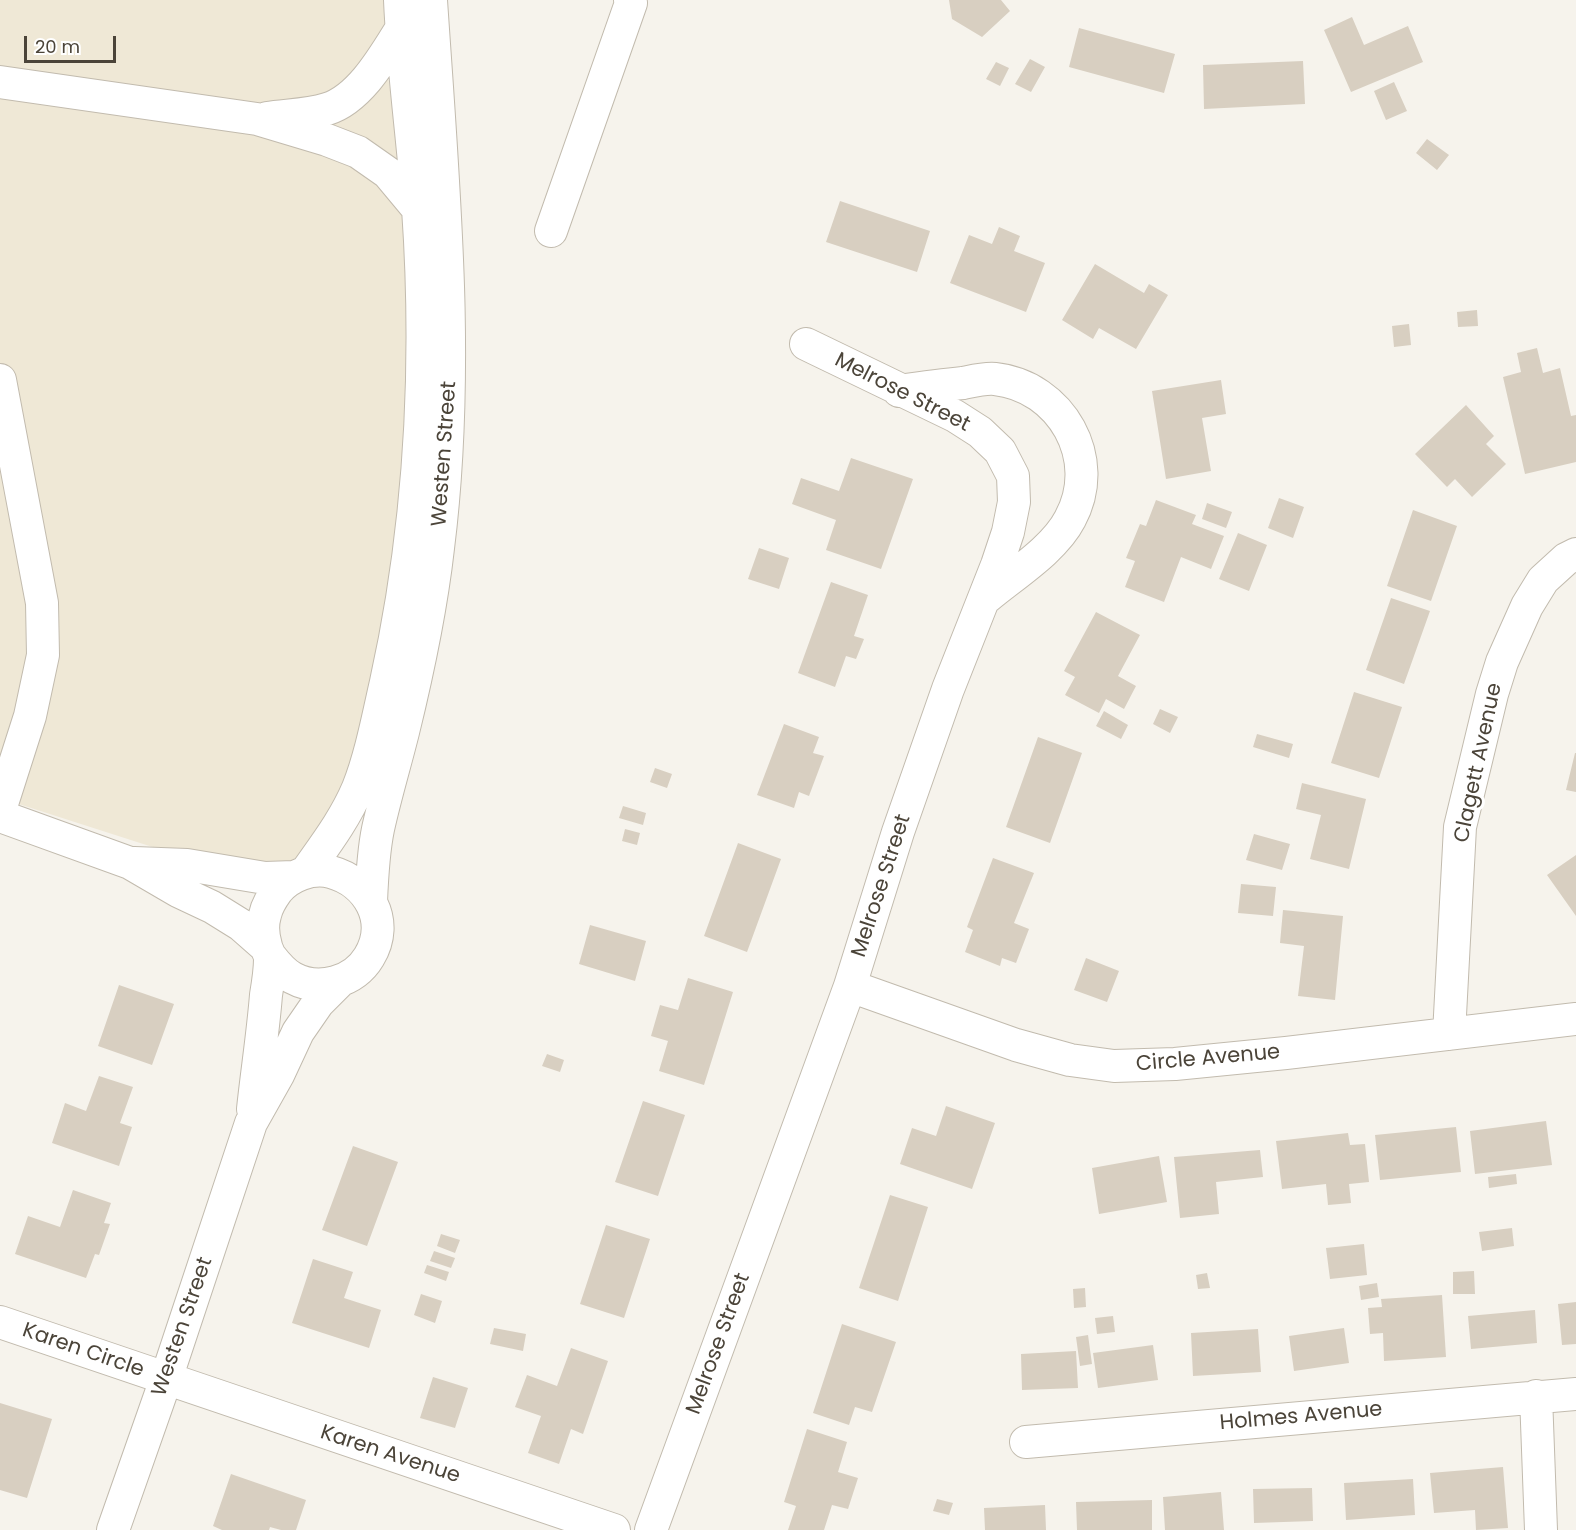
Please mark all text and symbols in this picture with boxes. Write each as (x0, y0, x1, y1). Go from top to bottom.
scale bar (27, 24, 118, 62)
text: 20 m (35, 34, 80, 59)
street label: Melrose Street (830, 348, 974, 438)
street label: Westen Street (427, 380, 463, 528)
street label: Clagett Avenue (1450, 681, 1508, 845)
street label: Melrose Street (847, 811, 917, 961)
street label: Circle Avenue (1135, 1040, 1281, 1078)
street label: Westen Street (147, 1254, 219, 1400)
street label: Melrose Street (682, 1270, 756, 1418)
street label: Karen Circle (19, 1318, 147, 1384)
street label: Holmes Avenue (1219, 1397, 1383, 1437)
street label: Karen Avenue (317, 1421, 463, 1489)

